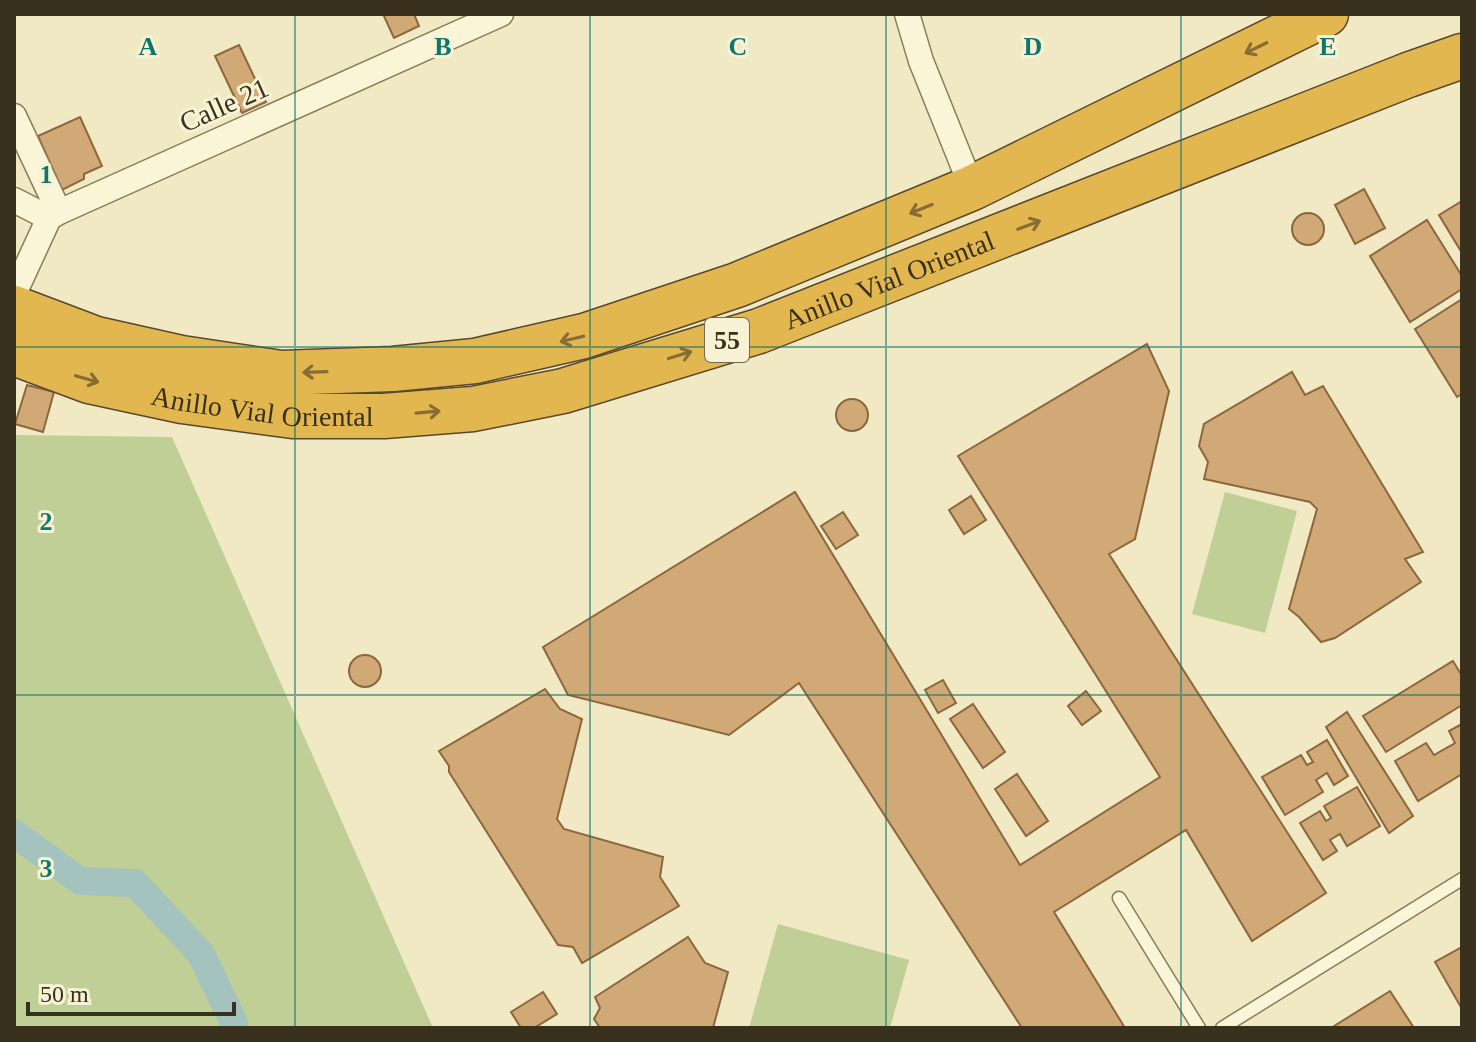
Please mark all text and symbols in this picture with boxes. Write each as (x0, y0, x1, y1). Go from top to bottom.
text: A (139, 32, 158, 61)
text: B (434, 32, 452, 61)
text: C (729, 32, 747, 61)
text: D (1024, 32, 1042, 61)
text: E (1319, 32, 1337, 61)
one-way arrow (1245, 42, 1268, 57)
street label: Calle 21 (175, 72, 273, 138)
text: 1 (40, 160, 53, 189)
one-way arrow (909, 203, 934, 218)
one-way arrow (1016, 216, 1041, 231)
street label: Anillo Vial Oriental (779, 224, 999, 335)
road number: 55 (705, 318, 749, 362)
one-way arrow (560, 332, 586, 347)
one-way arrow (667, 347, 693, 362)
one-way arrow (302, 364, 329, 379)
one-way arrow (74, 372, 100, 387)
street label: Anillo Vial Oriental (149, 379, 374, 433)
one-way arrow (414, 404, 441, 419)
text: 2 (40, 507, 53, 536)
text: 3 (40, 854, 53, 883)
scale bar (28, 966, 234, 1016)
text: 50 m (40, 981, 89, 1007)

